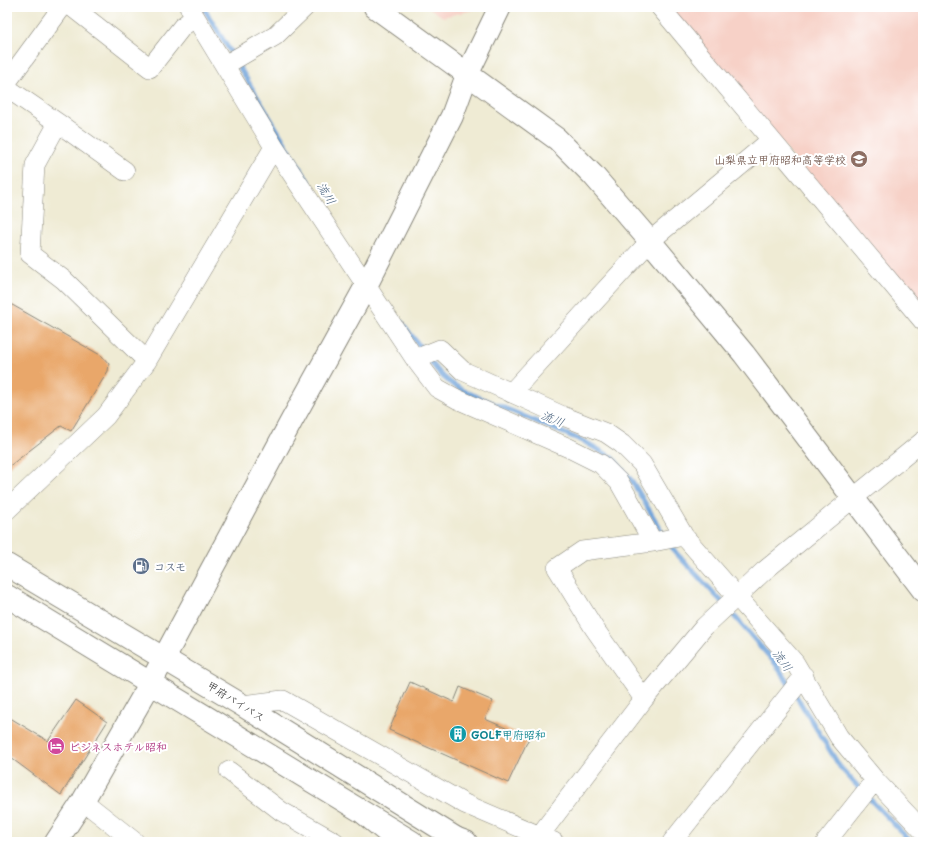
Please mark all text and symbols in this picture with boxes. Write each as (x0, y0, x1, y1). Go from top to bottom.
school or university icon: 山梨県立甲府昭和高等学校 (849, 149, 869, 169)
place label: 山梨県立甲府昭和高等学校 (714, 152, 846, 167)
water label: 流川 (314, 179, 340, 207)
water label: 流川 (539, 406, 567, 430)
fuel station icon: コスモ (131, 556, 151, 576)
place label: コスモ (154, 559, 187, 574)
water label: 流川 (769, 646, 797, 674)
street label: 甲府バイパス (204, 677, 268, 725)
building icon: GOLF甲府昭和 (448, 724, 468, 744)
place label: GOLF甲府昭和 (471, 727, 546, 742)
hotel icon: ビジネスホテル昭和 (46, 736, 66, 756)
place label: ビジネスホテル昭和 (69, 739, 167, 754)

